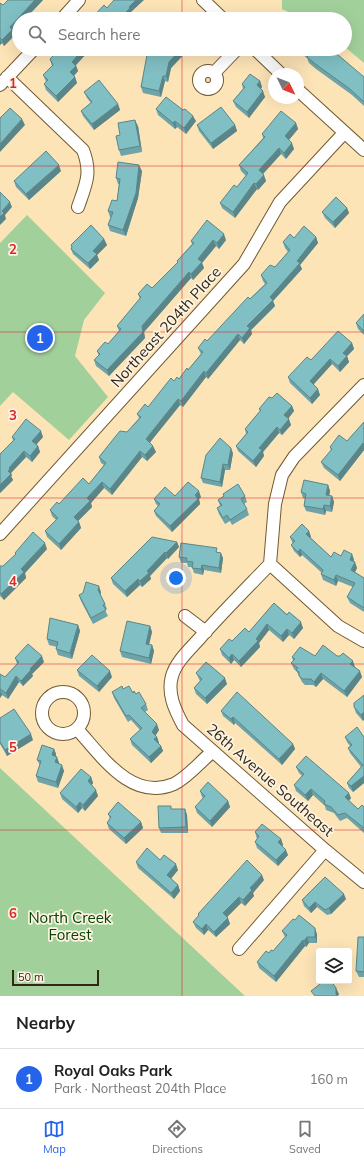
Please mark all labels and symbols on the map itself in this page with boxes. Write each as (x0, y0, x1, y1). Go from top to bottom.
north arrow (268, 68, 304, 104)
text: 1 (9, 75, 17, 91)
text: 2 (9, 241, 17, 257)
street label: Northeast 204th Place (106, 262, 225, 391)
pin: 1 (27, 323, 53, 353)
text: 3 (9, 407, 17, 423)
your location (166, 568, 186, 588)
text: 4 (9, 573, 17, 589)
street label: 26th Avenue Southeast (203, 719, 338, 840)
text: 5 (9, 739, 17, 755)
text: 6 (9, 905, 17, 921)
park label: North Creek Forest (28, 908, 112, 944)
scale bar (12, 968, 99, 987)

